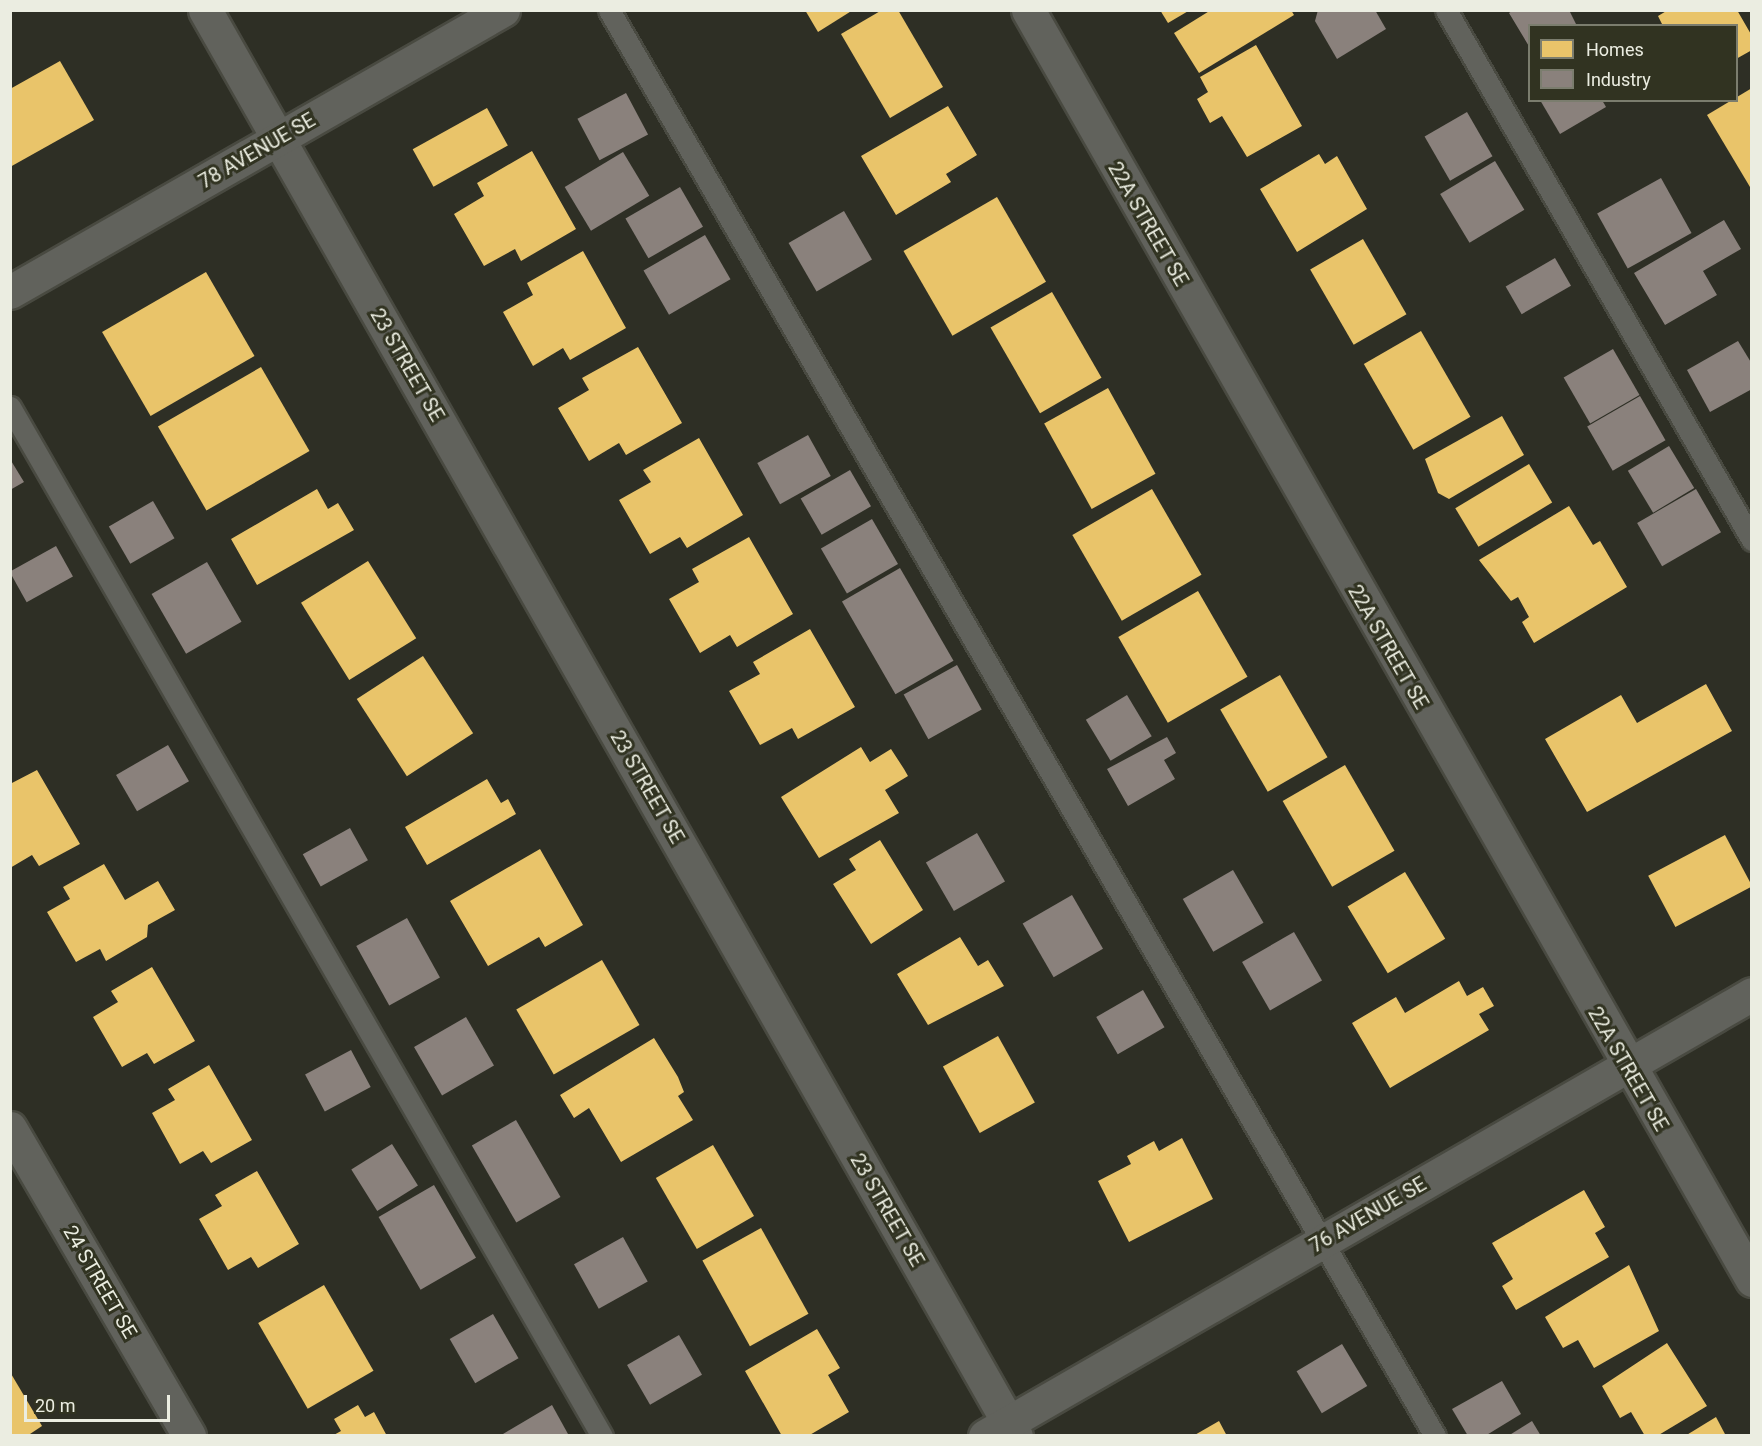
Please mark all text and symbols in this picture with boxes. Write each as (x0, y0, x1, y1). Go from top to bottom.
legend (1528, 24, 1738, 102)
text: Homes (1586, 39, 1644, 60)
text: Industry (1586, 69, 1651, 90)
street label: 78 AVENUE SE (194, 108, 320, 194)
street label: 22A STREET SE (1103, 158, 1193, 290)
street label: 23 STREET SE (365, 304, 449, 426)
street label: 22A STREET SE (1343, 581, 1433, 713)
street label: 23 STREET SE (605, 726, 689, 848)
street label: 22A STREET SE (1583, 1003, 1673, 1135)
street label: 23 STREET SE (845, 1149, 929, 1271)
street label: 76 AVENUE SE (1305, 1172, 1431, 1258)
street label: 24 STREET SE (58, 1221, 142, 1343)
scale bar (27, 1383, 172, 1421)
text: 20 m (35, 1395, 75, 1416)

